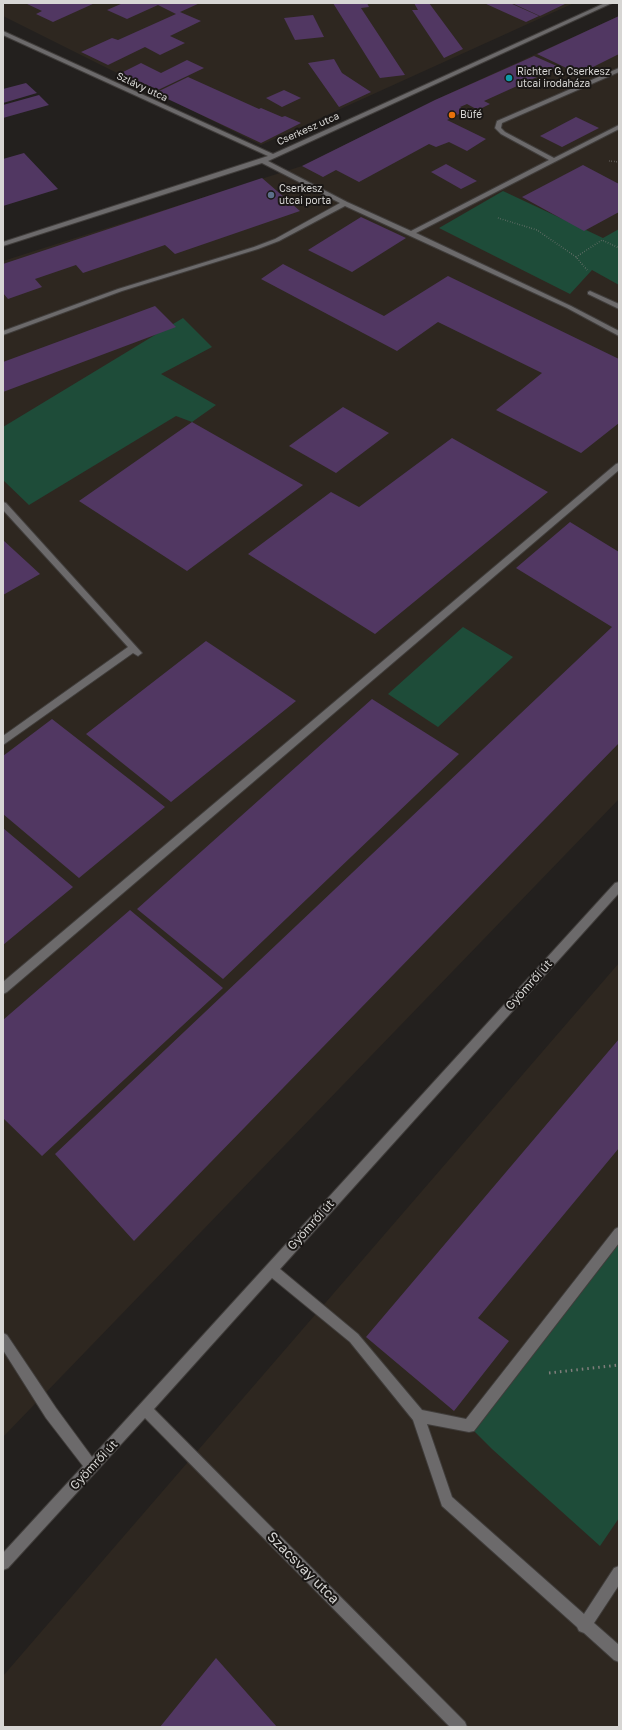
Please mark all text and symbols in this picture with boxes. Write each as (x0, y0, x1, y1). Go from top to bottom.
place label: Richter G. Cserkesz utcai irodaháza (517, 66, 610, 90)
street label: Szlávy utca (114, 70, 170, 104)
marker: Richter G. Cserkesz utcai irodaháza (504, 73, 514, 83)
place label: Büfé (460, 109, 482, 121)
street label: Cserkesz utca (275, 110, 341, 148)
marker: Büfé (447, 110, 457, 120)
place label: Cserkesz utcai porta (279, 183, 331, 206)
marker: Cserkesz utcai porta (266, 190, 276, 200)
street label: Gyömrői út (503, 957, 555, 1013)
street label: Gyömrői út (285, 1197, 337, 1253)
street label: Gyömrői út (67, 1437, 121, 1493)
street label: Szacsvay utca (264, 1529, 342, 1607)

